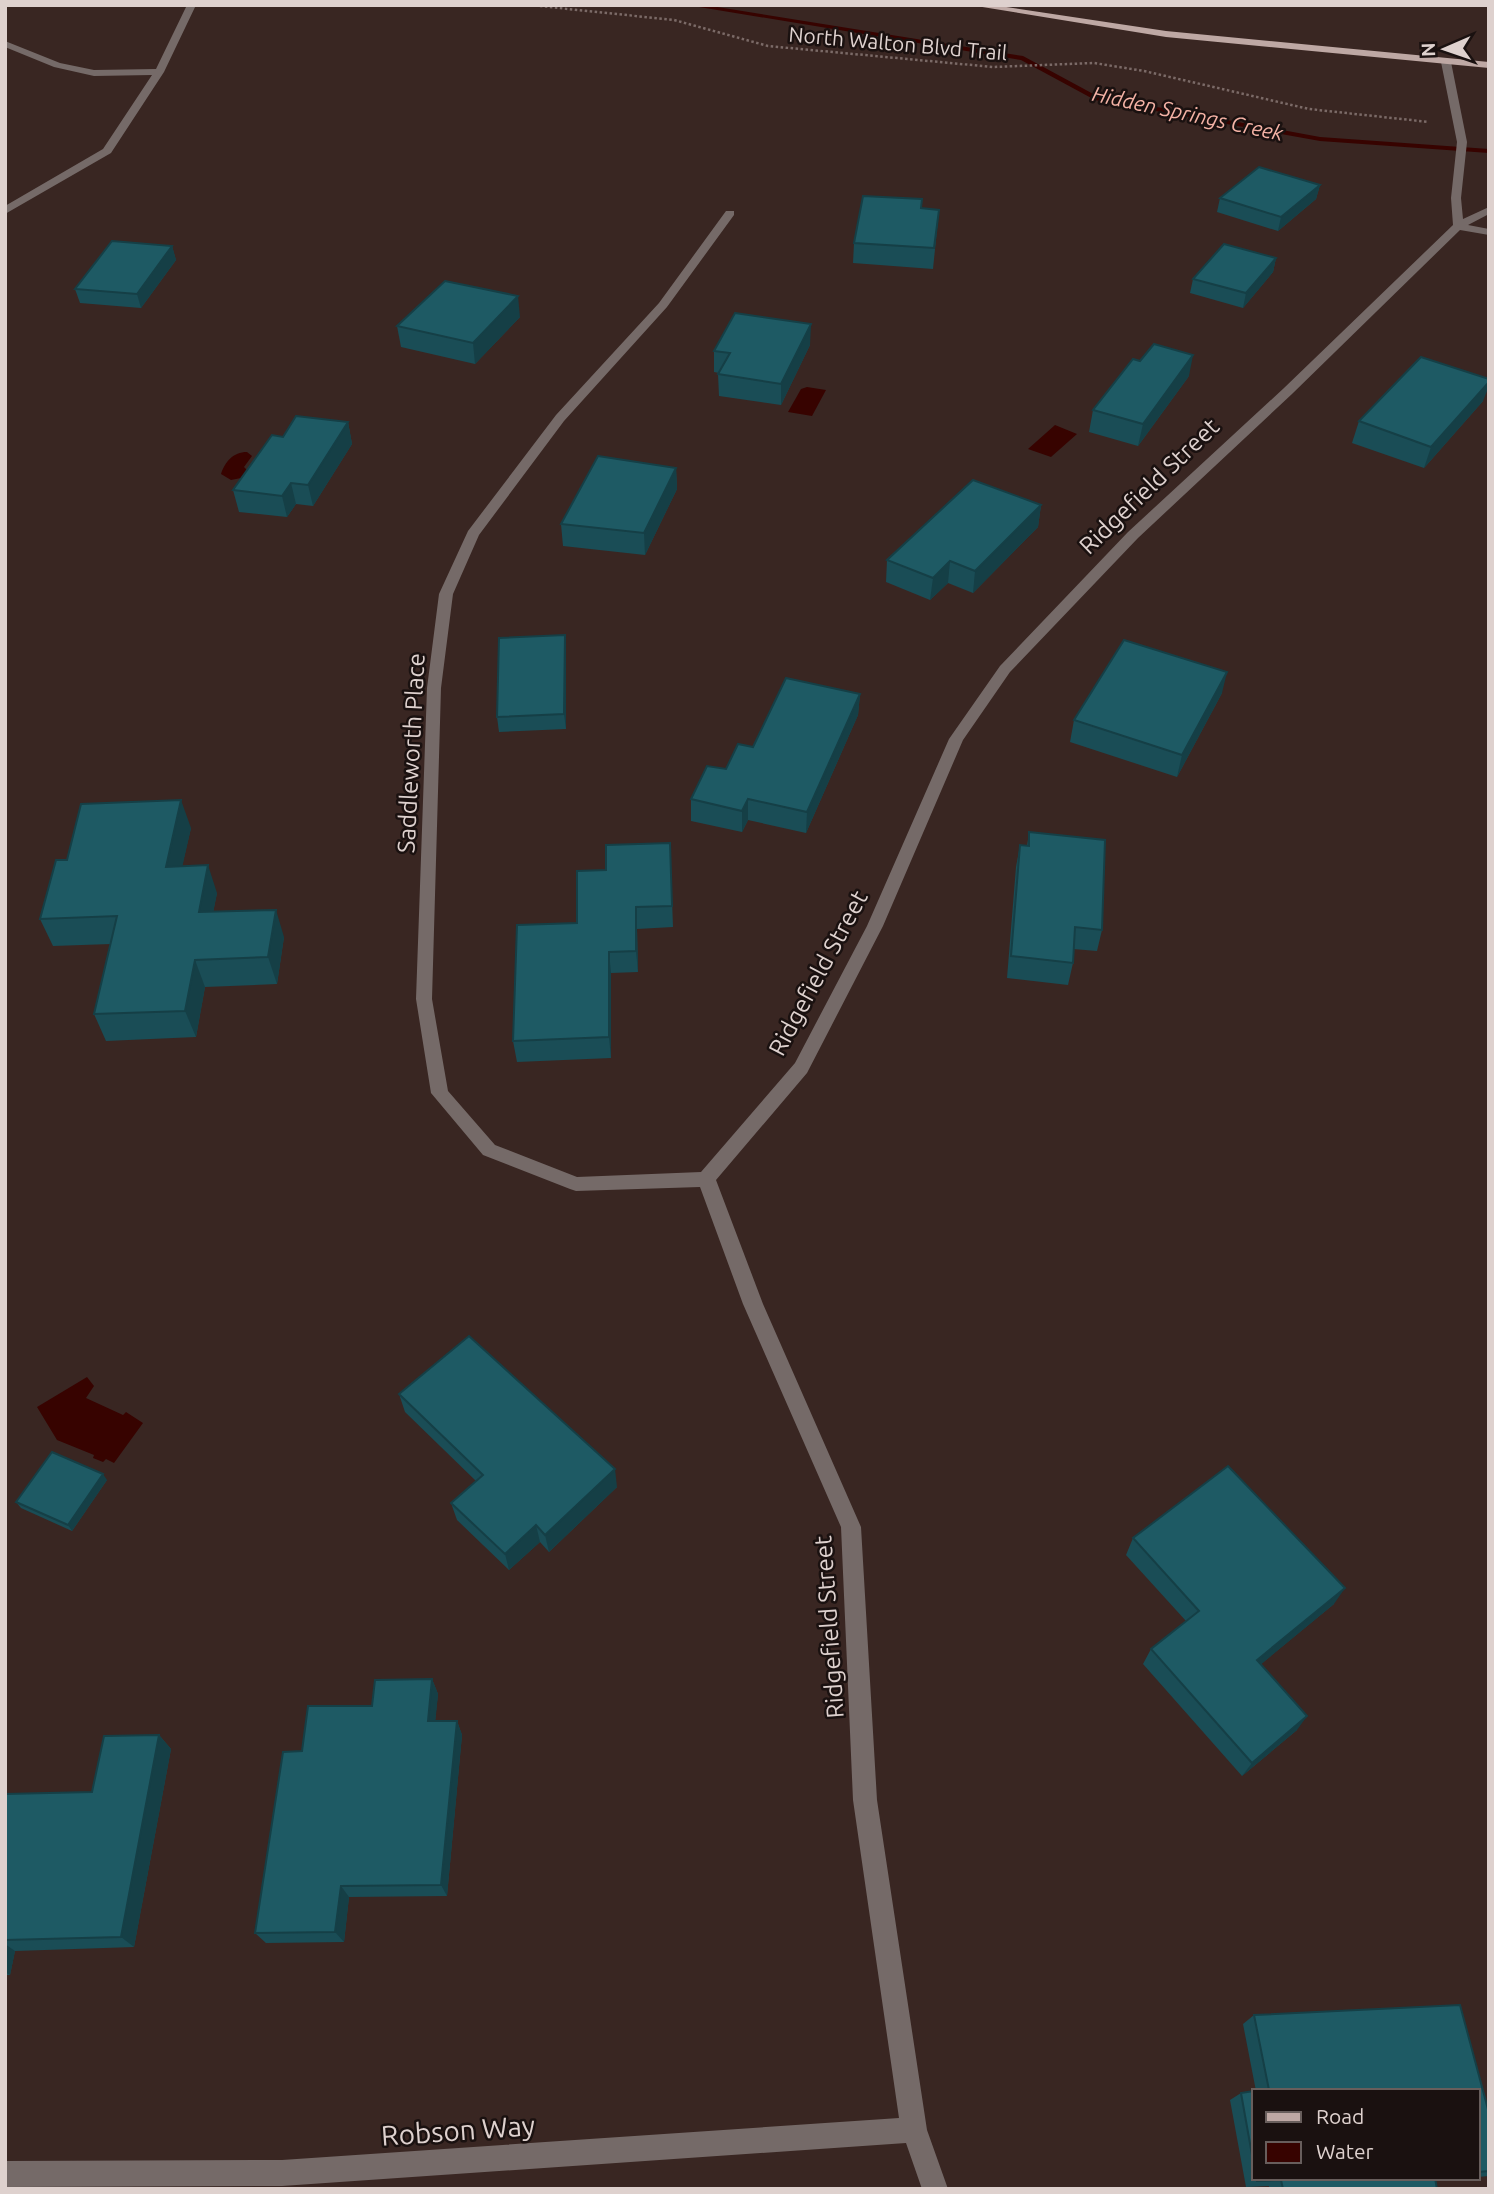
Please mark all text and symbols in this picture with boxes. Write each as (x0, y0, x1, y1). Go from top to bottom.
north arrow (1410, 14, 1480, 84)
street label: North Walton Blvd Trail (788, 21, 1008, 65)
text: N (1417, 42, 1439, 57)
water label: Hidden Springs Creek (1090, 81, 1286, 145)
street label: Ridgefield Street (1074, 412, 1225, 559)
street label: Saddleworth Place (392, 652, 430, 854)
street label: Ridgefield Street (763, 885, 873, 1060)
street label: Ridgefield Street (809, 1534, 849, 1719)
legend (1252, 2089, 1480, 2180)
text: Road (1316, 2104, 1364, 2128)
street label: Robson Way (380, 2109, 536, 2151)
text: Water (1316, 2139, 1374, 2163)

